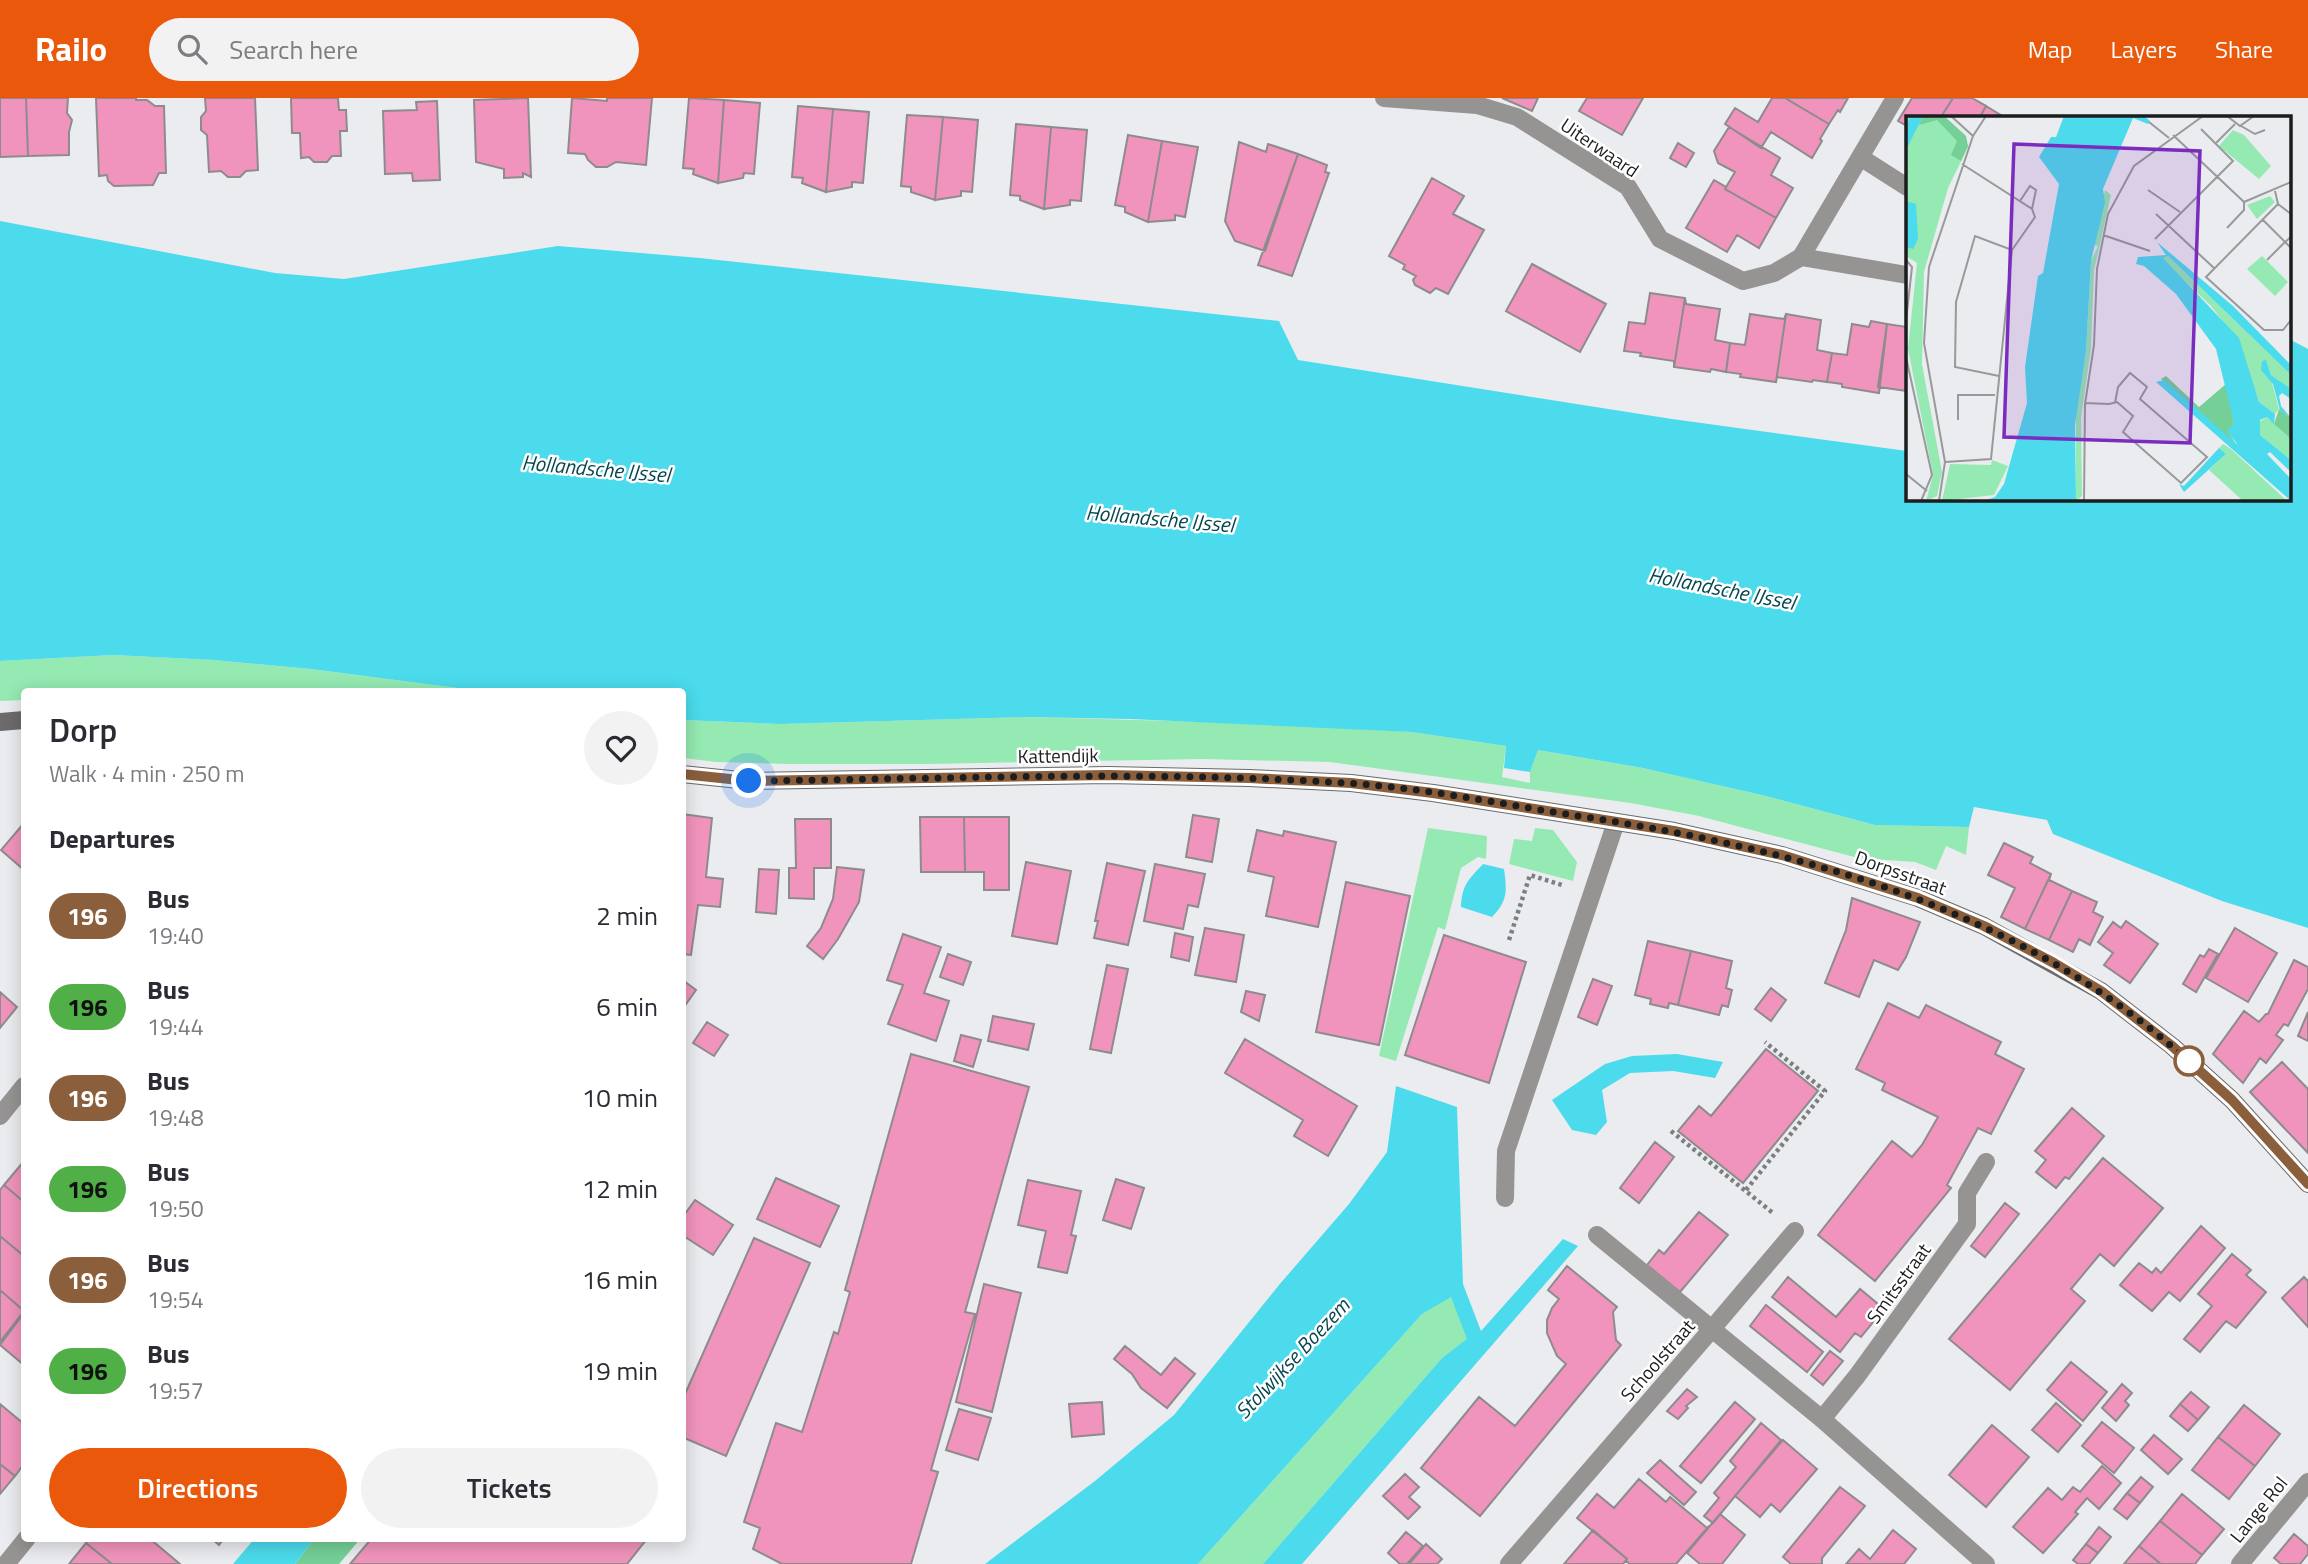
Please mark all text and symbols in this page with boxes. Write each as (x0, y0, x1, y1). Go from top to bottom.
search box (149, 18, 639, 81)
text: Railo (35, 24, 107, 74)
icon: search (173, 30, 211, 68)
text: Search here (229, 30, 358, 69)
text: Map (2028, 31, 2073, 67)
text: Layers (2111, 31, 2177, 67)
text: Share (2215, 31, 2273, 67)
street label: Uiterwaard (1555, 110, 1645, 184)
inset map (1906, 116, 2290, 500)
water label: Hollandsche IJssel (520, 446, 674, 491)
water label: Hollandsche IJssel (1084, 496, 1238, 541)
water label: Hollandsche IJssel (1646, 558, 1801, 618)
text: Dorp (49, 705, 117, 755)
button: heart (584, 711, 658, 785)
street label: Kattendijk (1017, 740, 1099, 770)
text: Walk · 4 min · 250 m (49, 756, 245, 791)
your location (731, 763, 766, 798)
text: Departures (49, 819, 175, 858)
street label: Dorpsstraat (1851, 842, 1951, 902)
text: Bus (147, 879, 189, 918)
text: 2 min (596, 896, 658, 935)
text: 196 (67, 898, 108, 934)
text: 19:40 (147, 918, 204, 953)
text: Bus (147, 970, 189, 1009)
text: 6 min (596, 987, 658, 1026)
text: 196 (67, 989, 108, 1025)
text: 19:44 (147, 1009, 204, 1044)
unlabelled marker (2174, 1046, 2204, 1076)
text: Bus (147, 1061, 189, 1100)
text: 10 min (582, 1078, 658, 1117)
text: 196 (67, 1080, 108, 1116)
text: 19:48 (147, 1100, 204, 1135)
text: Bus (147, 1152, 189, 1191)
text: 12 min (582, 1169, 658, 1208)
text: 196 (67, 1171, 108, 1207)
text: 19:50 (147, 1191, 204, 1226)
street label: Smitsstraat (1859, 1236, 1937, 1329)
text: Bus (147, 1243, 189, 1282)
text: 16 min (582, 1260, 658, 1299)
text: 196 (67, 1262, 108, 1298)
text: 19:54 (147, 1282, 204, 1317)
water label: Stolwijkse Boezem (1227, 1290, 1357, 1426)
street label: Schoolstraat (1613, 1312, 1701, 1408)
text: Bus (147, 1334, 189, 1373)
text: 19 min (582, 1351, 658, 1390)
text: 196 (67, 1353, 108, 1389)
text: 19:57 (147, 1373, 204, 1408)
button: Directions (49, 1448, 347, 1528)
button: Tickets (361, 1448, 658, 1528)
street label: Lange Rol (2222, 1469, 2294, 1549)

